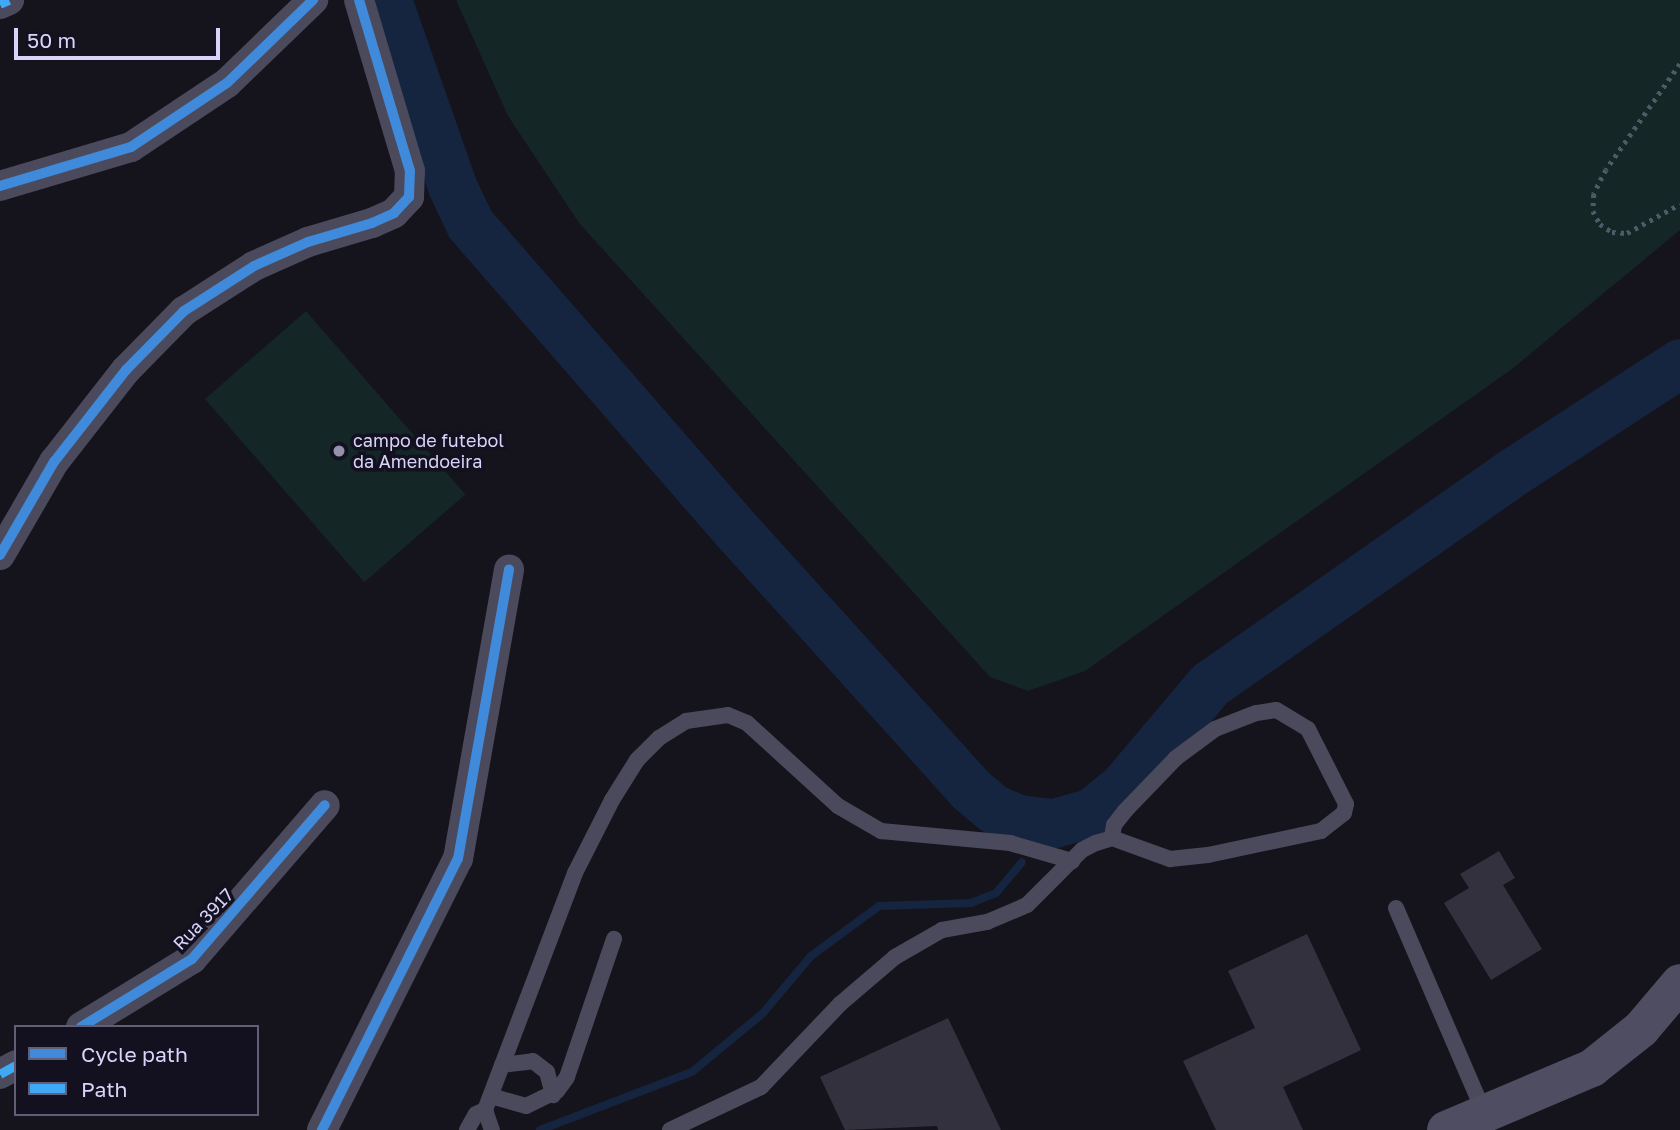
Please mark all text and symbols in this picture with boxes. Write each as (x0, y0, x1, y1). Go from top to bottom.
scale bar (18, 14, 224, 58)
text: 50 m (27, 27, 76, 53)
place label: campo de futebol da Amendoeira (353, 430, 504, 472)
marker: campo de futebol da Amendoeira (331, 443, 347, 459)
street label: Rua 3917 (168, 884, 238, 954)
legend (14, 1025, 259, 1116)
text: Cycle path (81, 1041, 188, 1067)
text: Path (81, 1076, 128, 1102)

